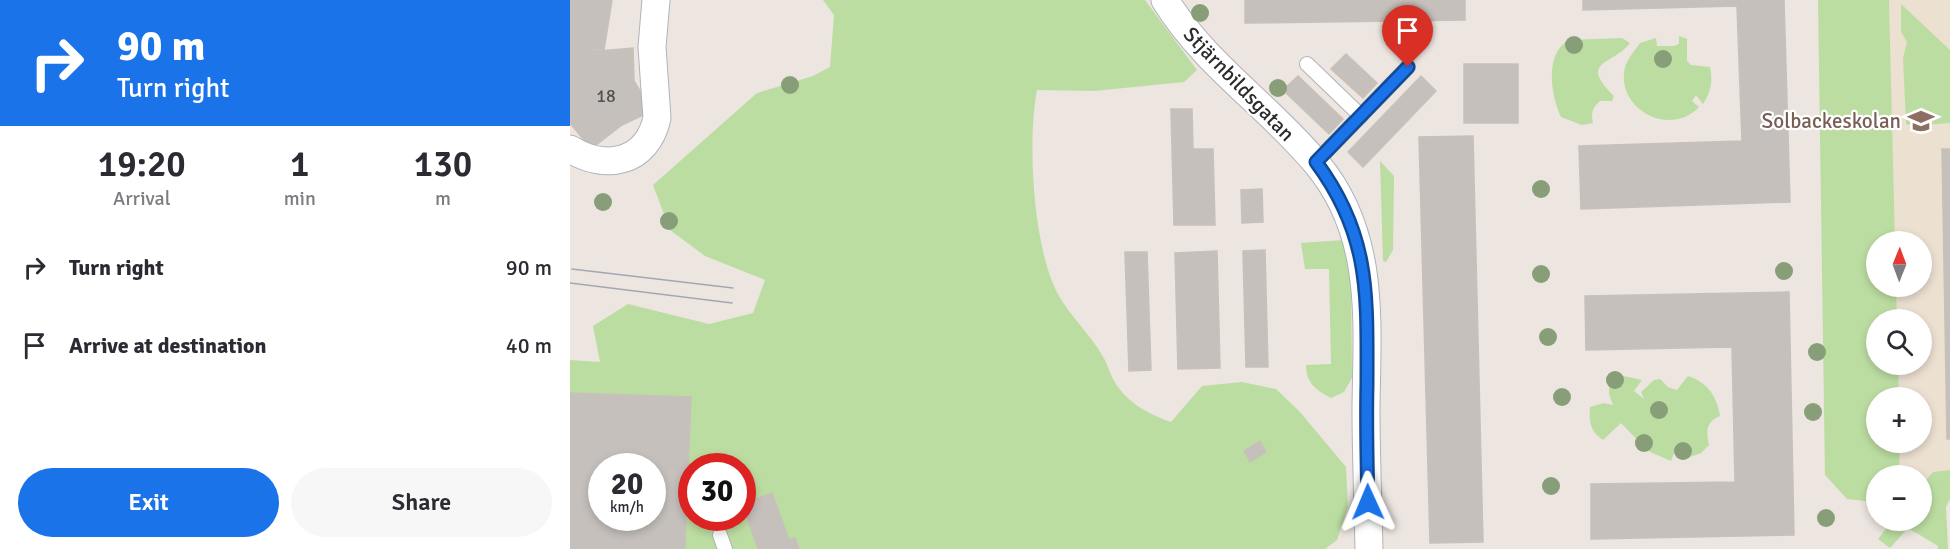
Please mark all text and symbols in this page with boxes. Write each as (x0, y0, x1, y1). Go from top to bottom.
pin (1382, 5, 1433, 67)
icon: arrive (1391, 14, 1424, 47)
text: 90 m (117, 21, 206, 72)
street label: Stjärnbildsgatan (1178, 21, 1300, 147)
icon: right (18, 24, 96, 102)
text: Turn right (117, 72, 230, 105)
house number: 18 (596, 85, 616, 107)
school or university icon: Solbackeskolan (1906, 106, 1936, 136)
place label: Solbackeskolan (1762, 108, 1901, 134)
text: 19:20 (98, 142, 186, 187)
text: 1 (290, 142, 310, 187)
text: 130 (414, 142, 472, 187)
text: Arrival (113, 186, 171, 211)
text: min (284, 186, 316, 211)
text: m (435, 186, 451, 211)
north arrow (1866, 231, 1932, 297)
map controls (1866, 231, 1932, 531)
icon: right (18, 251, 51, 284)
text: Turn right (69, 254, 164, 281)
text: 90 m (506, 254, 552, 281)
button: search (1866, 309, 1932, 375)
icon: arrive (18, 329, 51, 362)
text: Arrive at destination (69, 332, 266, 359)
text: 40 m (506, 332, 552, 359)
button: + (1866, 387, 1932, 453)
speed limit sign: 30 (678, 453, 756, 531)
button: − (1866, 465, 1932, 531)
text: 20 (611, 466, 643, 503)
button: Exit (18, 468, 279, 537)
button: Share (291, 468, 552, 537)
position arrow (1336, 470, 1400, 534)
text: km/h (610, 498, 644, 516)

